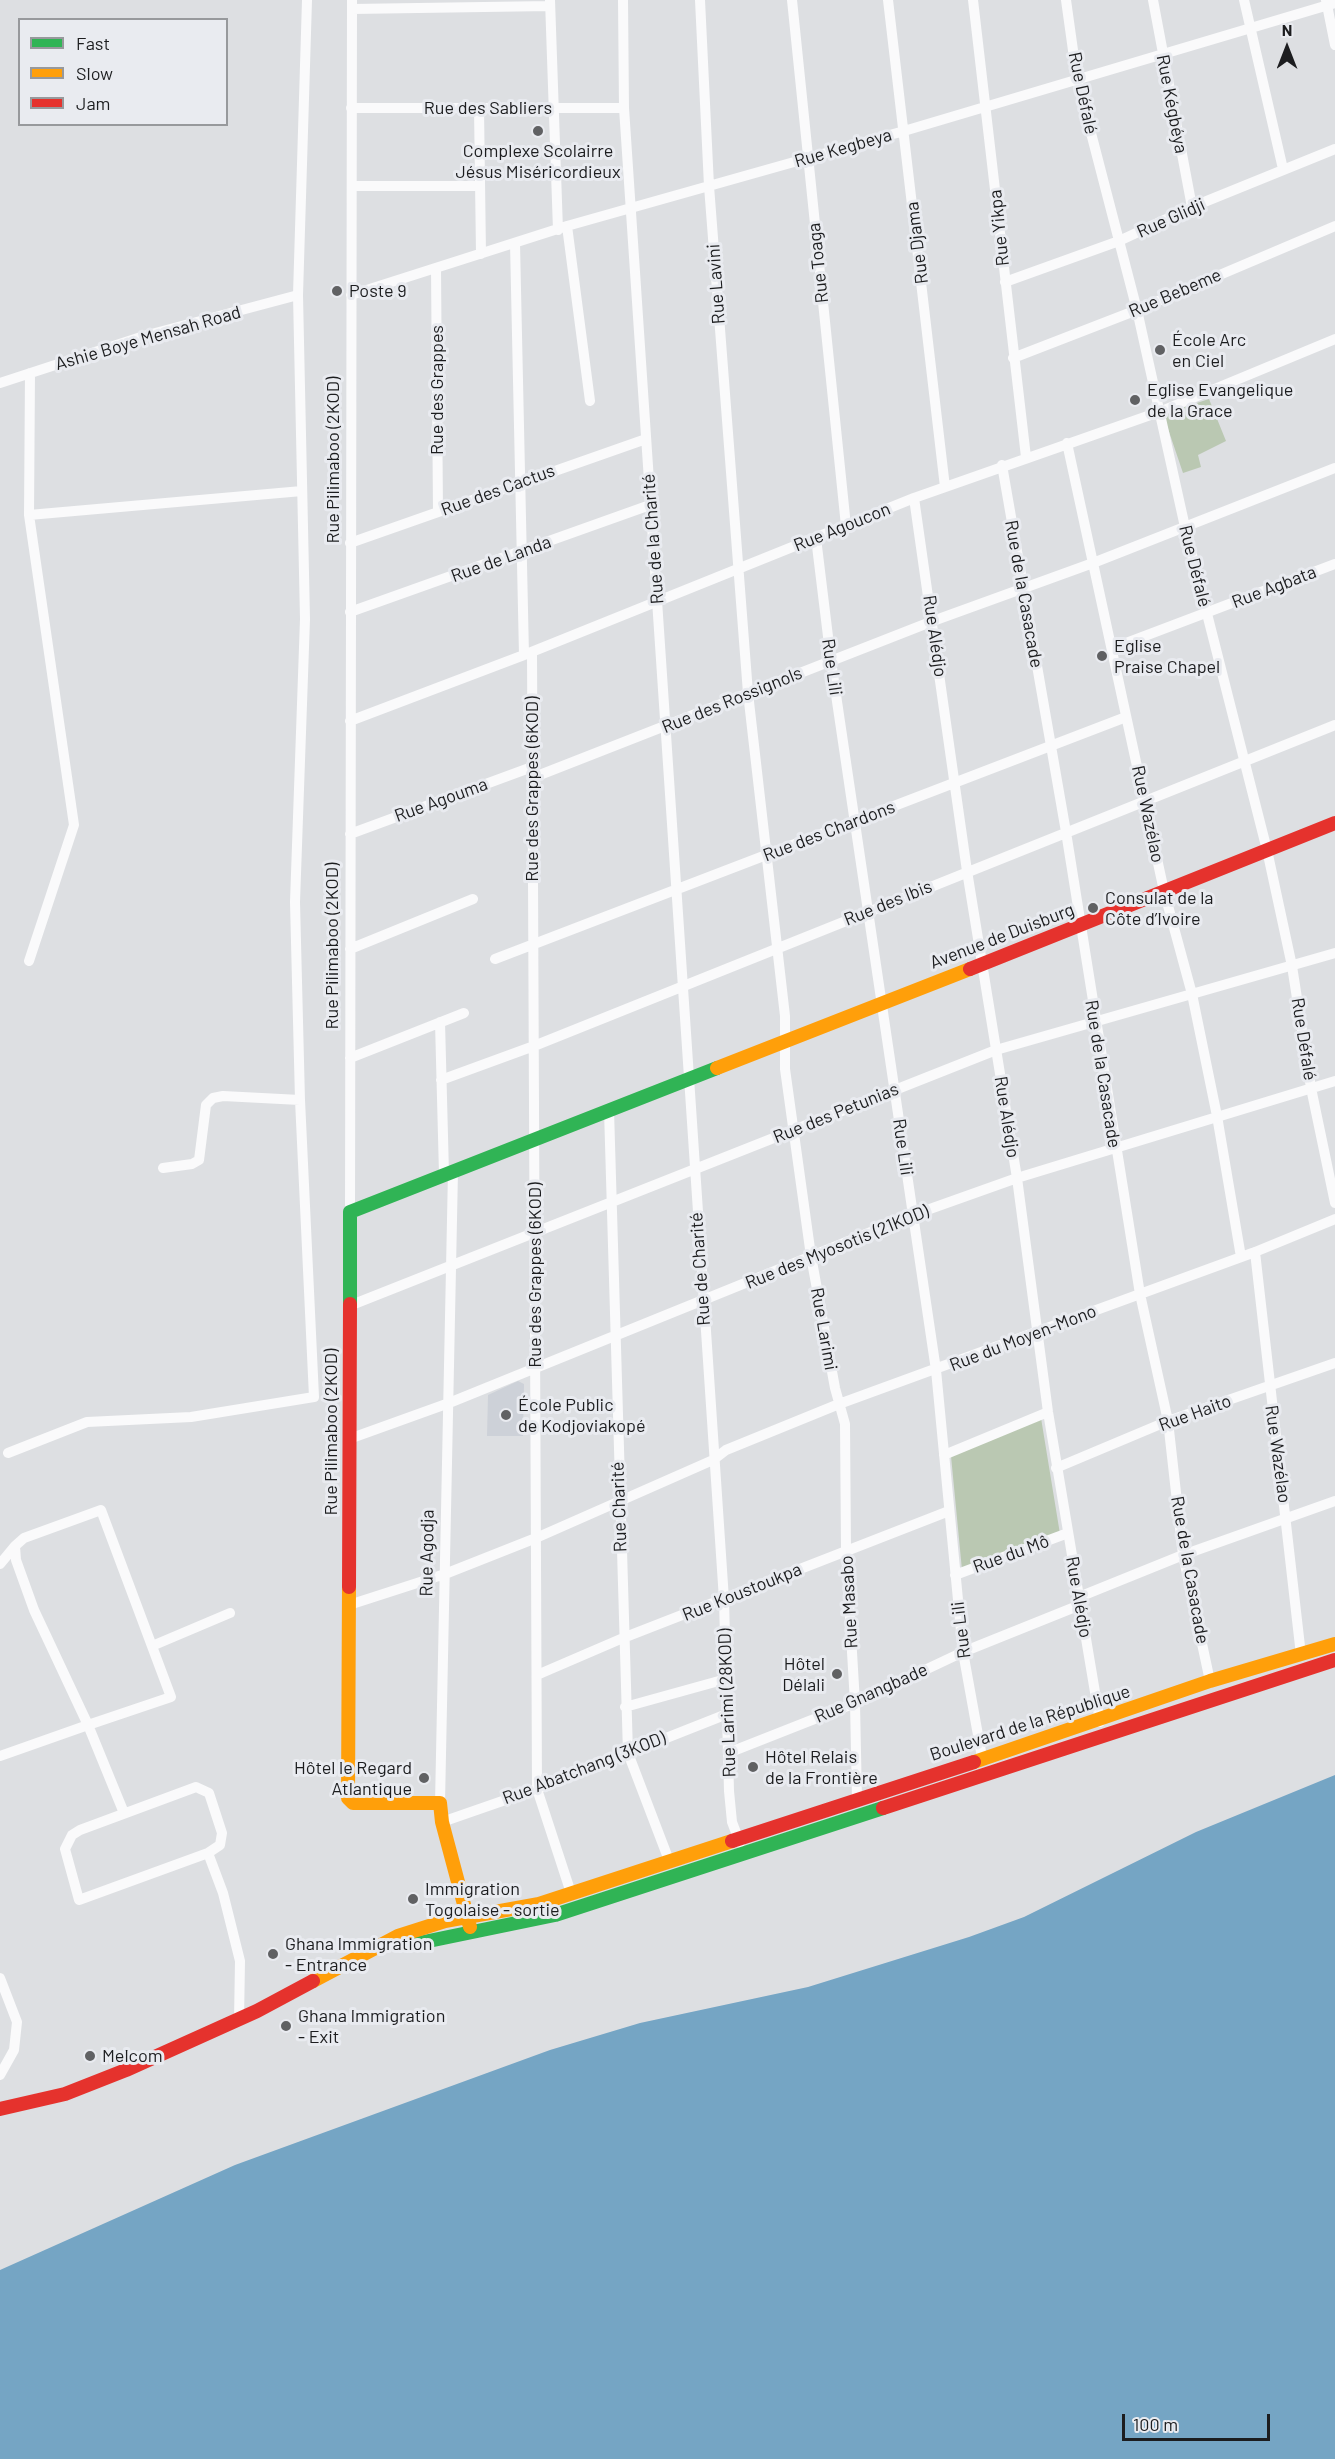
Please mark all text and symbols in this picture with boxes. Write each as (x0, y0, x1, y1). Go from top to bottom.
legend (18, 18, 228, 126)
north arrow (1257, 18, 1317, 78)
text: N (1282, 20, 1292, 39)
text: Fast (76, 32, 110, 54)
street label: Rue Défalé (1064, 50, 1102, 136)
street label: Rue Kégbéya (1152, 53, 1192, 155)
text: Slow (76, 62, 113, 84)
text: Jam (76, 92, 110, 114)
street label: Rue des Sabliers (424, 97, 552, 119)
marker: Complexe Scolairre Jésus Miséricordieux (531, 124, 545, 138)
street label: Rue Kegbeya (792, 124, 894, 172)
place label: Complexe Scolairre Jésus Miséricordieux (455, 140, 621, 182)
street label: Rue Yikpa (984, 189, 1014, 267)
street label: Rue Glidji (1134, 193, 1208, 243)
street label: Rue Djama (901, 201, 933, 285)
street label: Rue Toaga (803, 222, 833, 304)
street label: Rue Lavini (702, 243, 730, 325)
street label: Rue Bebeme (1125, 264, 1225, 322)
place label: Poste 9 (349, 280, 407, 302)
marker: Poste 9 (330, 284, 344, 298)
street label: Ashie Boye Mensah Road (53, 301, 243, 375)
street label: Rue des Grappes (426, 325, 448, 455)
place label: École Arc en Ciel (1172, 329, 1246, 372)
marker: École Arc en Ciel (1153, 343, 1167, 357)
street label: Rue Pilimaboo (2KOD) (322, 377, 344, 543)
place label: Eglise Evangelique de la Grace (1147, 379, 1293, 422)
marker: Eglise Evangelique de la Grace (1128, 393, 1142, 407)
street label: Rue des Cactus (438, 459, 558, 521)
street label: Rue de la Charité (638, 473, 668, 605)
street label: Rue Agoucon (791, 498, 893, 556)
street label: Rue de la Casacade (1000, 518, 1048, 670)
street label: Rue Défalé (1174, 523, 1216, 609)
street label: Rue de Landa (448, 531, 554, 587)
street label: Rue Agbata (1229, 561, 1319, 613)
street label: Rue Alédjo (919, 594, 951, 678)
place label: Eglise Praise Chapel (1114, 635, 1220, 678)
street label: Rue Lili (817, 637, 847, 697)
marker: Eglise Praise Chapel (1095, 649, 1109, 663)
street label: Rue des Rossignols (659, 662, 805, 738)
street label: Rue des Grappes (6KOD) (521, 696, 543, 882)
street label: Rue Wazélao (1127, 763, 1169, 865)
street label: Rue Agouma (391, 773, 491, 827)
street label: Rue des Chardons (760, 796, 898, 866)
street label: Rue Pilimaboo (2KOD) (321, 863, 343, 1029)
street label: Rue des Ibis (841, 876, 935, 930)
place label: Consulat de la Côte d’Ivoire (1105, 887, 1214, 930)
street label: Avenue de Duisburg (927, 898, 1077, 974)
marker: Consulat de la Côte d’Ivoire (1086, 901, 1100, 915)
street label: Rue Défalé (1287, 996, 1321, 1082)
street label: Rue de la Casacade (1081, 998, 1125, 1150)
street label: Rue Alédjo (990, 1075, 1024, 1159)
street label: Rue des Petunias (770, 1078, 902, 1148)
street label: Rue Lili (888, 1117, 918, 1177)
street label: Rue des Grappes (6KOD) (524, 1182, 546, 1368)
street label: Rue des Myosotis (21KOD) (742, 1200, 932, 1294)
street label: Rue de Charité (685, 1212, 715, 1326)
street label: Rue Larimi (806, 1286, 842, 1372)
street label: Rue du Moyen-Mono (947, 1300, 1099, 1376)
street label: Rue Pilimaboo (2KOD) (320, 1349, 342, 1515)
street label: Rue Haito (1156, 1390, 1234, 1436)
place label: École Public de Kodjoviakopé (518, 1394, 645, 1436)
street label: Rue Wazélao (1260, 1404, 1296, 1504)
marker: École Public de Kodjoviakopé (499, 1408, 513, 1422)
street label: Rue Charité (607, 1461, 631, 1553)
street label: Rue de la Casacade (1166, 1494, 1214, 1646)
street label: Rue Agodja (415, 1509, 439, 1597)
street label: Rue du Mô (970, 1530, 1052, 1578)
street label: Rue Alédjo (1061, 1554, 1097, 1640)
street label: Rue Masabo (836, 1555, 862, 1649)
street label: Rue Koustoukpa (679, 1558, 805, 1626)
street label: Rue Lili (947, 1600, 975, 1660)
street label: Rue Larimi (28KOD) (714, 1628, 740, 1778)
place label: Hôtel Délali (782, 1653, 825, 1696)
street label: Rue Gnangbade (811, 1658, 931, 1728)
marker: Hôtel Délali (830, 1667, 844, 1681)
street label: Boulevard de la République (927, 1680, 1133, 1766)
street label: Rue Abatchang (3KOD) (499, 1727, 669, 1809)
place label: Hôtel Relais de la Frontière (765, 1746, 878, 1788)
place label: Hôtel le Regard Atlantique (294, 1757, 412, 1800)
marker: Hôtel Relais de la Frontière (746, 1760, 760, 1774)
marker: Hôtel le Regard Atlantique (417, 1771, 431, 1785)
place label: Immigration Togolaise - sortie (425, 1878, 560, 1920)
marker: Immigration Togolaise - sortie (406, 1892, 420, 1906)
place label: Ghana Immigration - Entrance (285, 1933, 432, 1976)
marker: Ghana Immigration - Entrance (266, 1947, 280, 1961)
place label: Ghana Immigration - Exit (298, 2005, 445, 2048)
marker: Ghana Immigration - Exit (279, 2019, 293, 2033)
place label: Melcom (102, 2045, 163, 2067)
marker: Melcom (83, 2049, 97, 2063)
scale bar (1125, 2402, 1274, 2440)
text: 100 m (1133, 2413, 1178, 2435)

